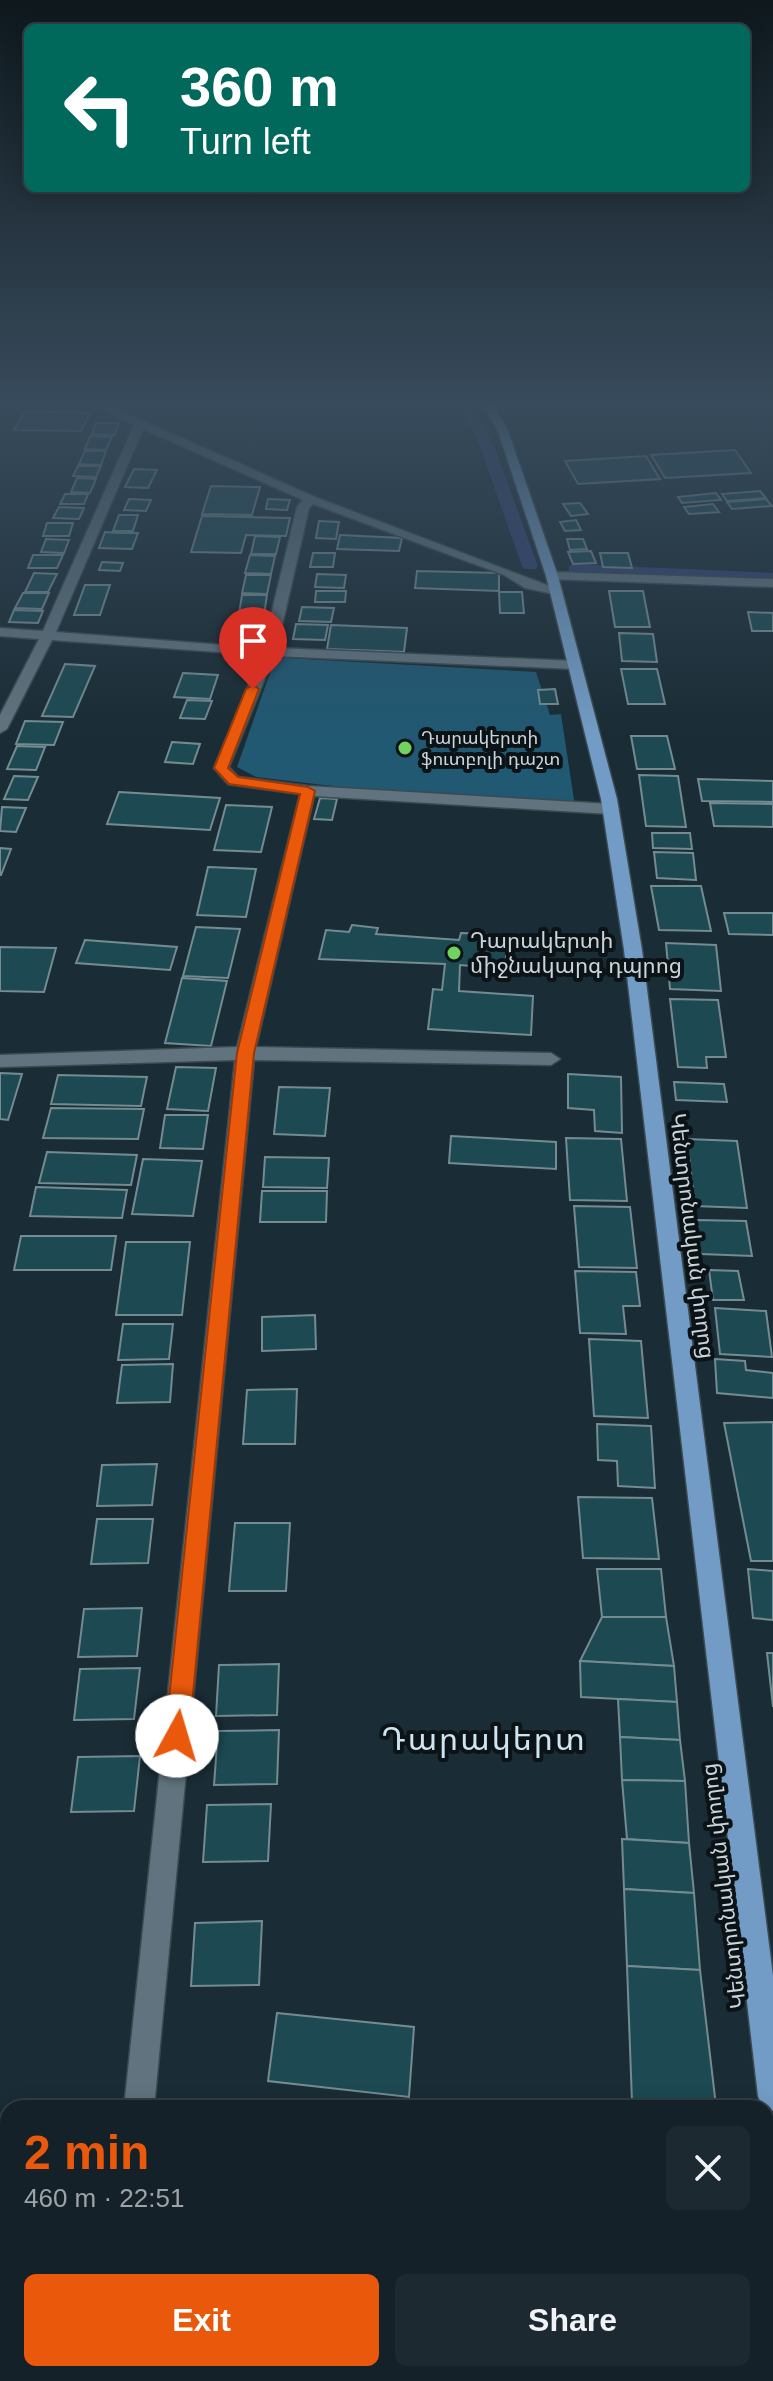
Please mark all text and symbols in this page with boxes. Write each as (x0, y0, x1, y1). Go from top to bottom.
text: 360 m (180, 55, 339, 118)
icon: left (48, 56, 152, 160)
text: Turn left (180, 121, 311, 162)
pin (219, 607, 287, 689)
icon: arrive (231, 619, 275, 663)
place label: Դարակերտի ֆուտբոլի դաշտ (421, 728, 560, 769)
marker: Դարակերտի ֆուտբոլի դաշտ (396, 739, 414, 757)
place label: Դարակերտի միջնակարգ դպրոց (470, 928, 682, 978)
marker: Դարակերտի միջնակարգ դպրոց (445, 944, 463, 962)
street label: Կենտրոնական փողոց (665, 1112, 720, 1360)
position arrow (135, 1694, 219, 1778)
district label: Դարակերտ (381, 1721, 587, 1758)
street label: Կենտրոնական փողոց (696, 1762, 751, 2010)
text: 2 min (24, 2126, 149, 2179)
button: close (666, 2126, 750, 2210)
text: 460 m · 22:51 (24, 2183, 184, 2213)
button: Exit (24, 2274, 379, 2366)
button: Share (395, 2274, 750, 2366)

